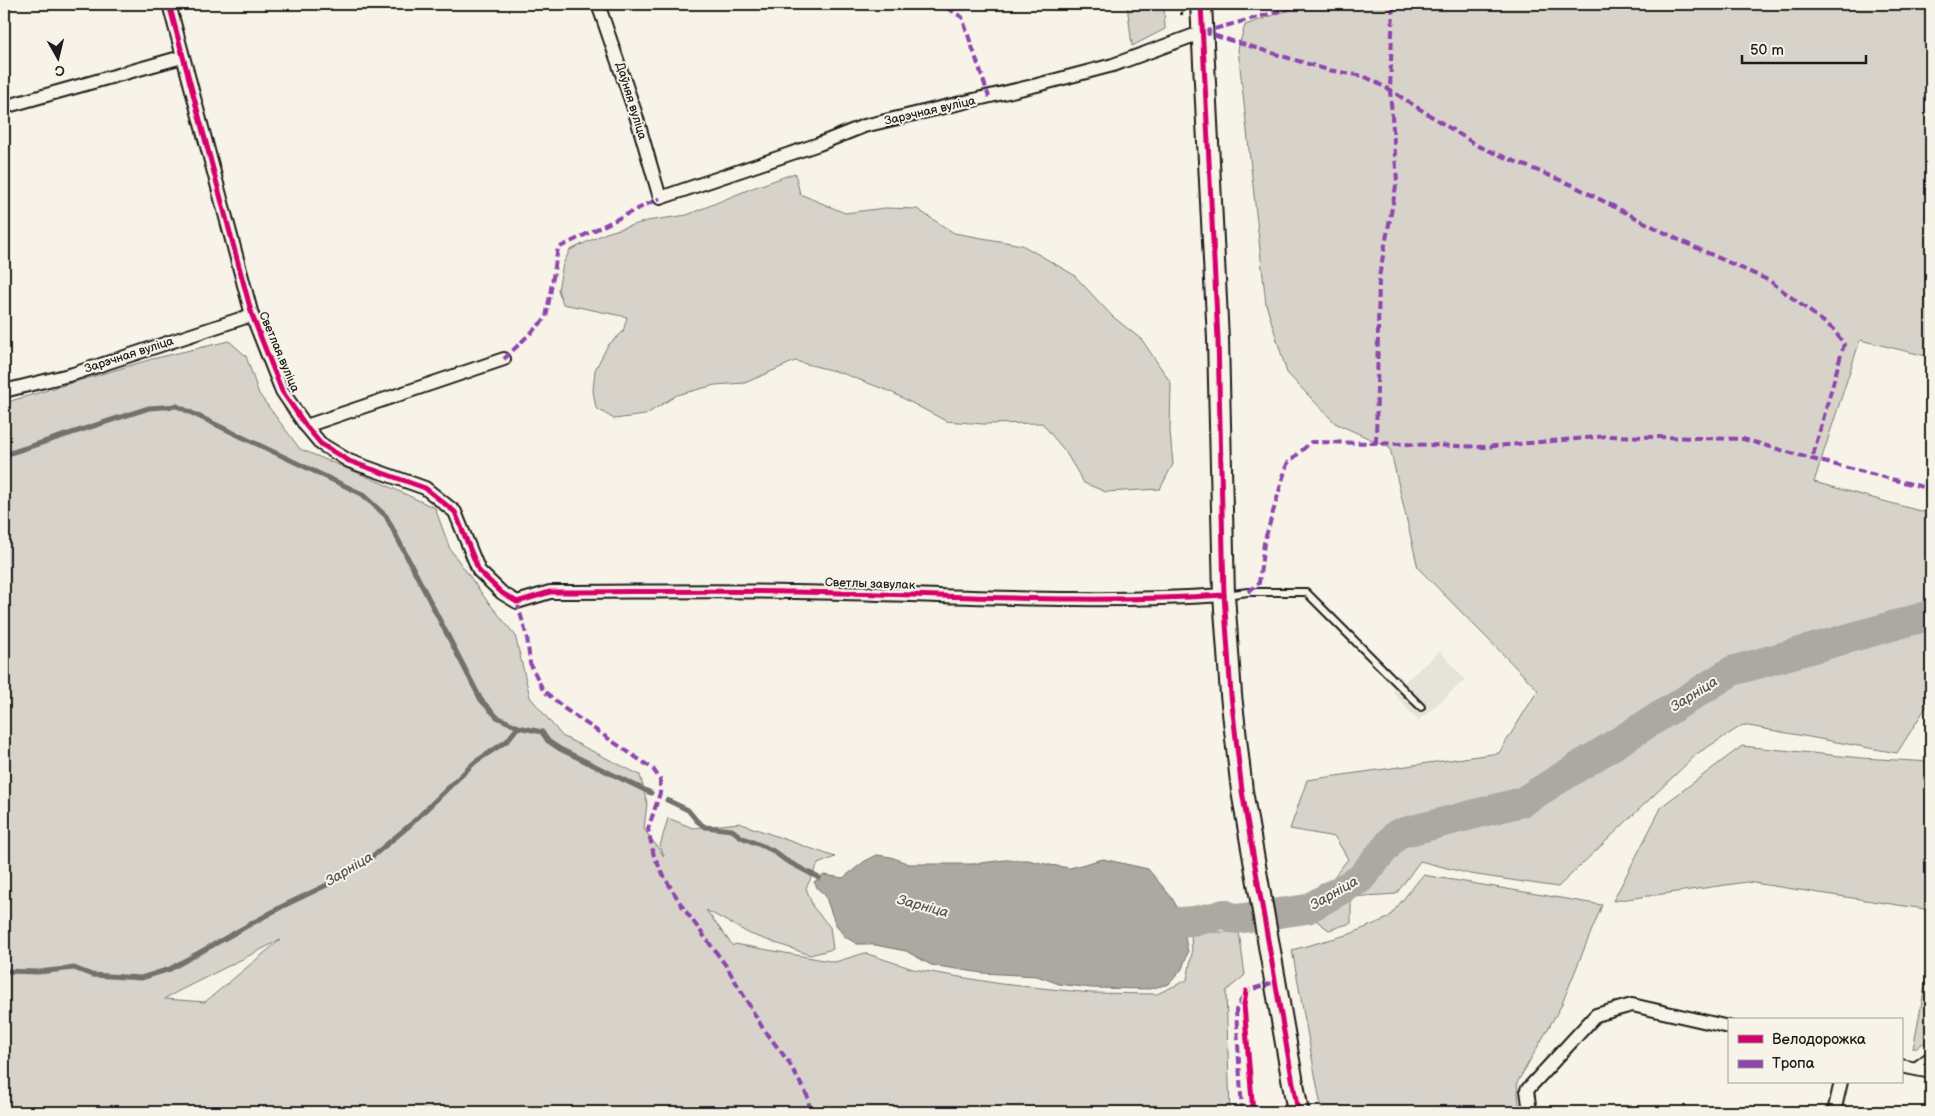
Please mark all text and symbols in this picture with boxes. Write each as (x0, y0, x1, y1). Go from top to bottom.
north arrow (32, 32, 82, 82)
scale bar (1742, 32, 1866, 64)
text: 50 m (1750, 41, 1784, 60)
street label: Даўняя вуліца (612, 60, 650, 142)
text: С (53, 61, 66, 80)
street label: Зарэчная вуліца (883, 93, 977, 129)
street label: Светлая вуліца (255, 309, 303, 395)
street label: Зарэчная вуліца (83, 334, 175, 376)
street label: Светлы завулак (825, 575, 916, 593)
water label: Зарніца (1667, 673, 1721, 715)
water label: Зарніца (322, 848, 376, 890)
water label: Зарніца (1307, 873, 1361, 913)
water label: Зарніца (896, 891, 950, 921)
legend (1728, 1018, 1902, 1084)
text: Велодорожка (1772, 1030, 1866, 1049)
text: Тропа (1772, 1054, 1815, 1073)

